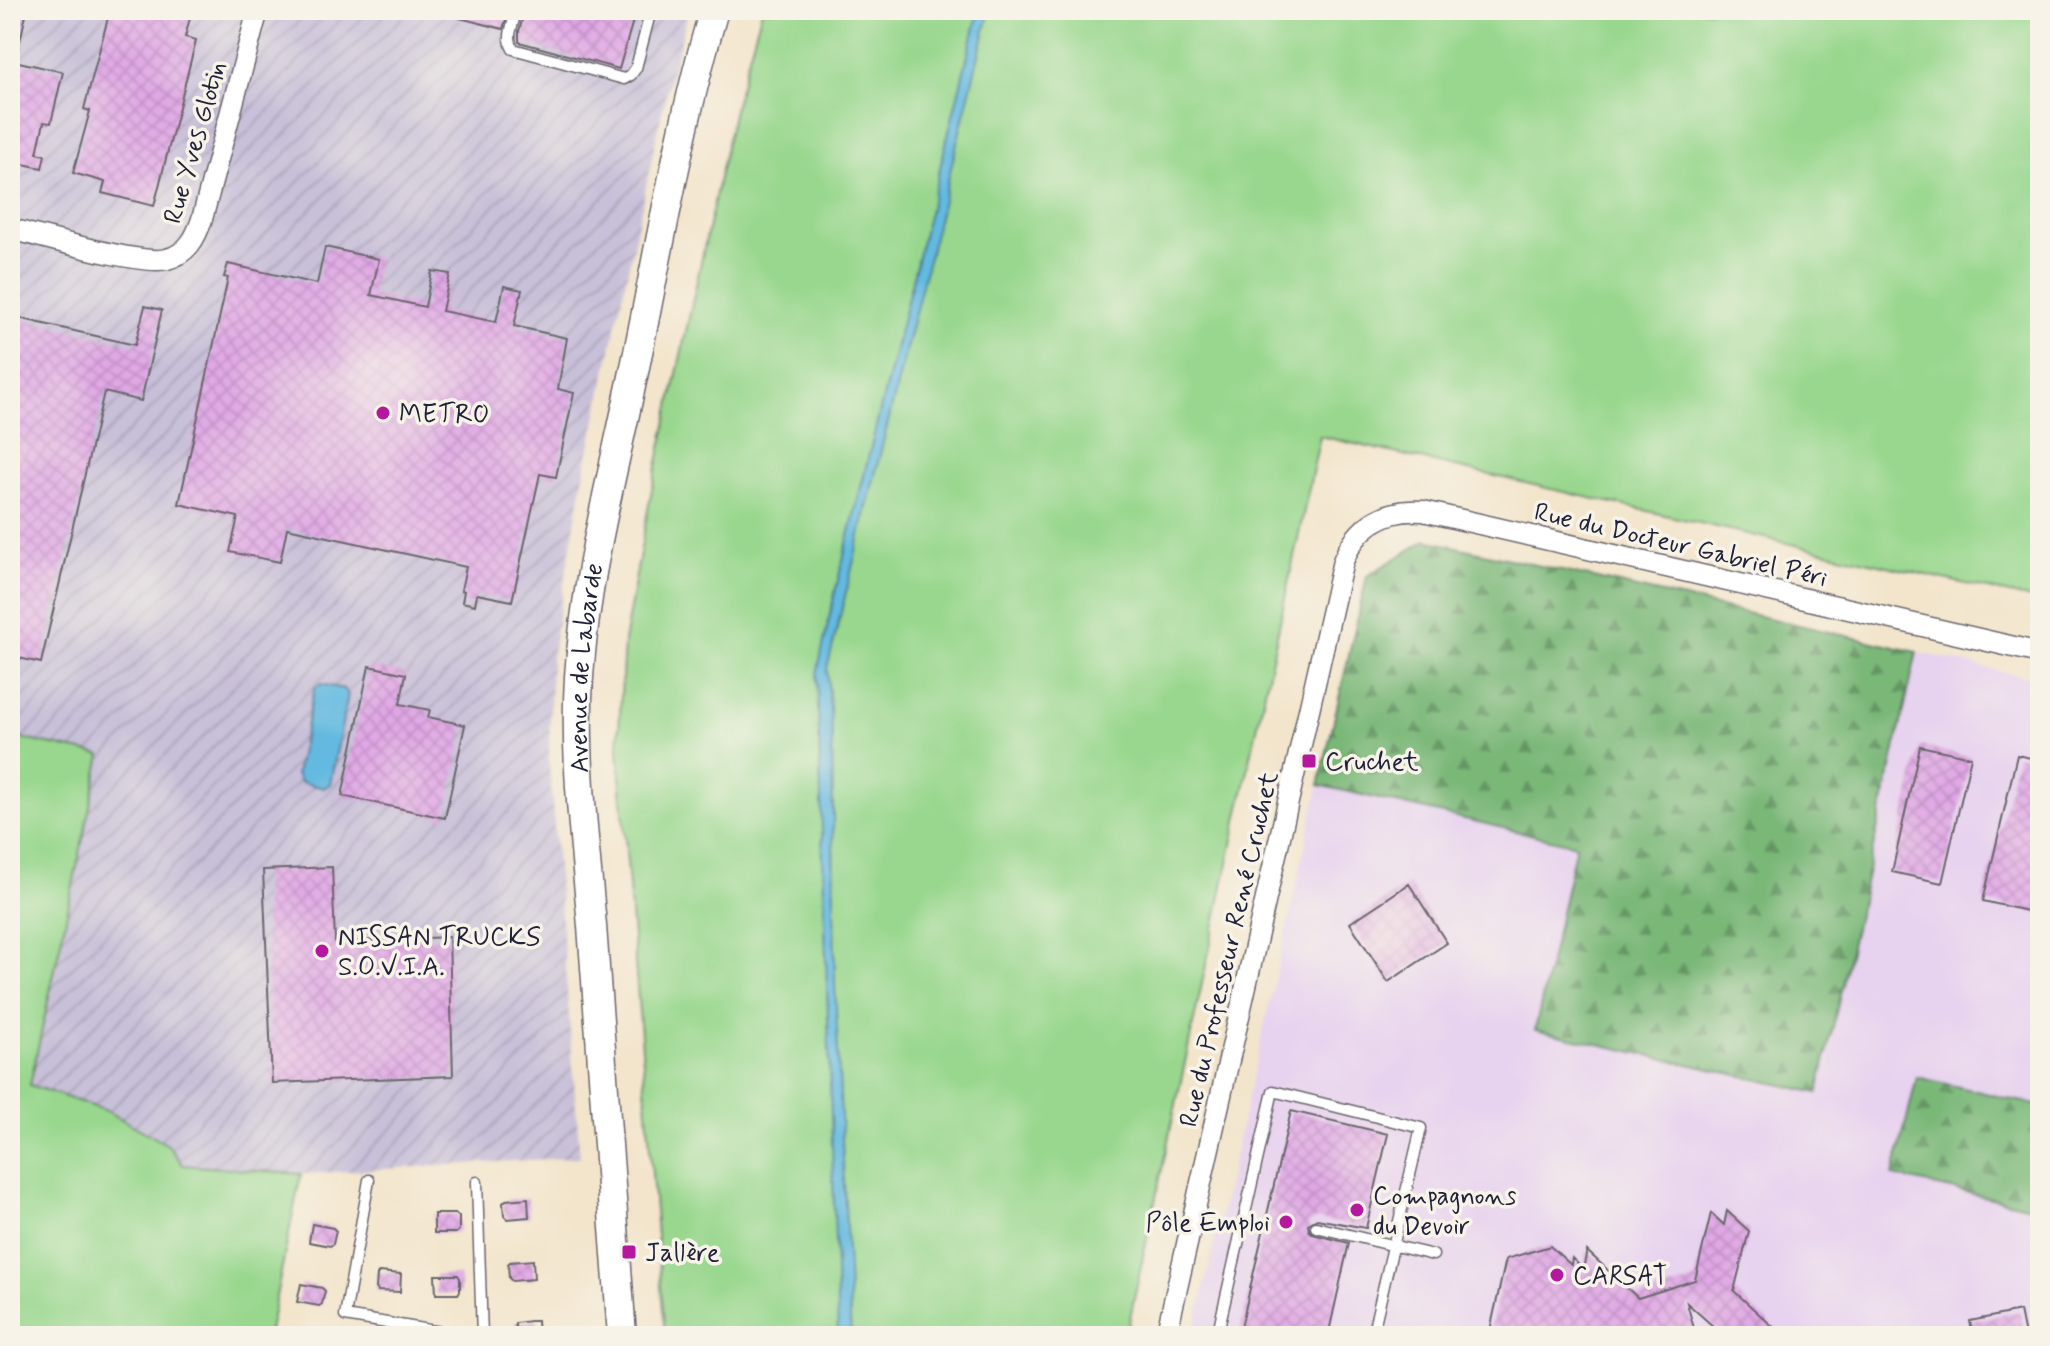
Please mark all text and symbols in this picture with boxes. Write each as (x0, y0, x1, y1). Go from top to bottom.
street label: Rue Yves Glotin (157, 57, 235, 228)
place label: METRO (399, 398, 490, 432)
marker: METRO (374, 404, 392, 422)
street label: Rue du Docteur Gabriel Péri (1531, 496, 1830, 596)
street label: Avenue de Labarde (563, 560, 612, 774)
place label: Cruchet (1325, 746, 1419, 780)
marker: Cruchet (1300, 752, 1318, 770)
street label: Rue du Professeur René Cruchet (1172, 768, 1287, 1130)
place label: NISSAN TRUCKS S.O.V.I.A. (338, 921, 541, 985)
marker: NISSAN TRUCKS S.O.V.I.A. (313, 942, 331, 960)
place label: Compagnons du Devoir (1373, 1180, 1516, 1244)
marker: Compagnons du Devoir (1348, 1201, 1366, 1219)
place label: Pôle Emploi (1146, 1207, 1270, 1241)
marker: Pôle Emploi (1277, 1213, 1295, 1231)
place label: Jallère (645, 1237, 720, 1271)
marker: Jallère (620, 1243, 638, 1261)
place label: CARSAT (1573, 1260, 1668, 1294)
marker: CARSAT (1548, 1266, 1566, 1284)

